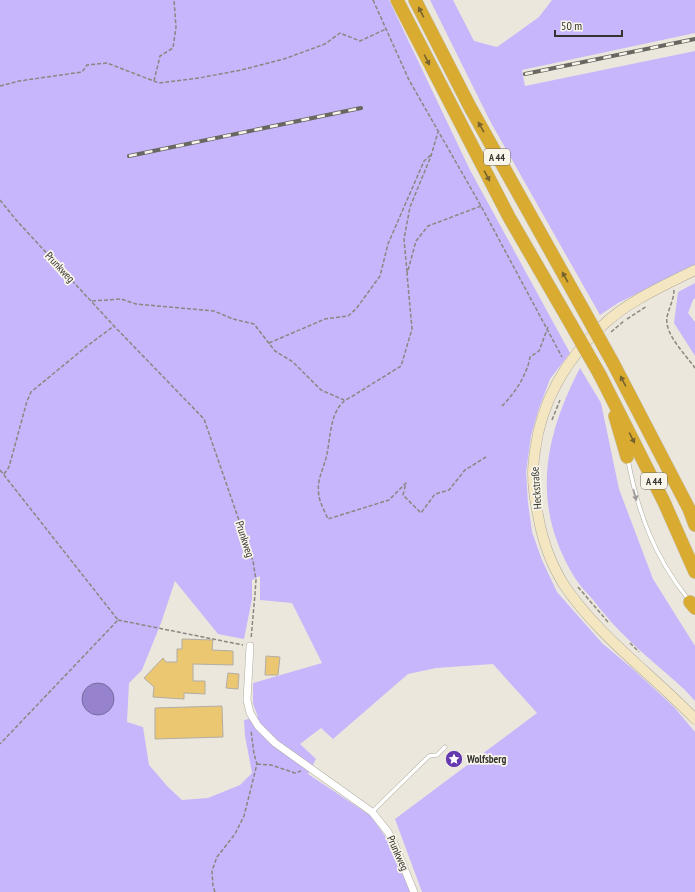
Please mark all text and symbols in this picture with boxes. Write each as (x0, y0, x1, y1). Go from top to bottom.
one-way arrow (417, 6, 424, 17)
scale bar (555, 12, 622, 38)
text: 50 m (561, 18, 582, 33)
one-way arrow (424, 54, 430, 66)
one-way arrow (477, 121, 484, 133)
road number: A 44 (484, 149, 510, 165)
one-way arrow (484, 170, 490, 181)
street label: Prunkweg (42, 249, 78, 286)
one-way arrow (561, 271, 568, 283)
one-way arrow (619, 375, 626, 387)
one-way arrow (629, 433, 635, 444)
street label: Heckstraße (527, 466, 544, 510)
road number: A 44 (641, 473, 667, 489)
one-way arrow (632, 489, 638, 501)
street label: Prunkweg (233, 519, 257, 559)
place icon: Wolfsberg (444, 749, 464, 769)
place label: Wolfsberg (466, 752, 507, 766)
street label: Prunkweg (384, 833, 412, 873)

